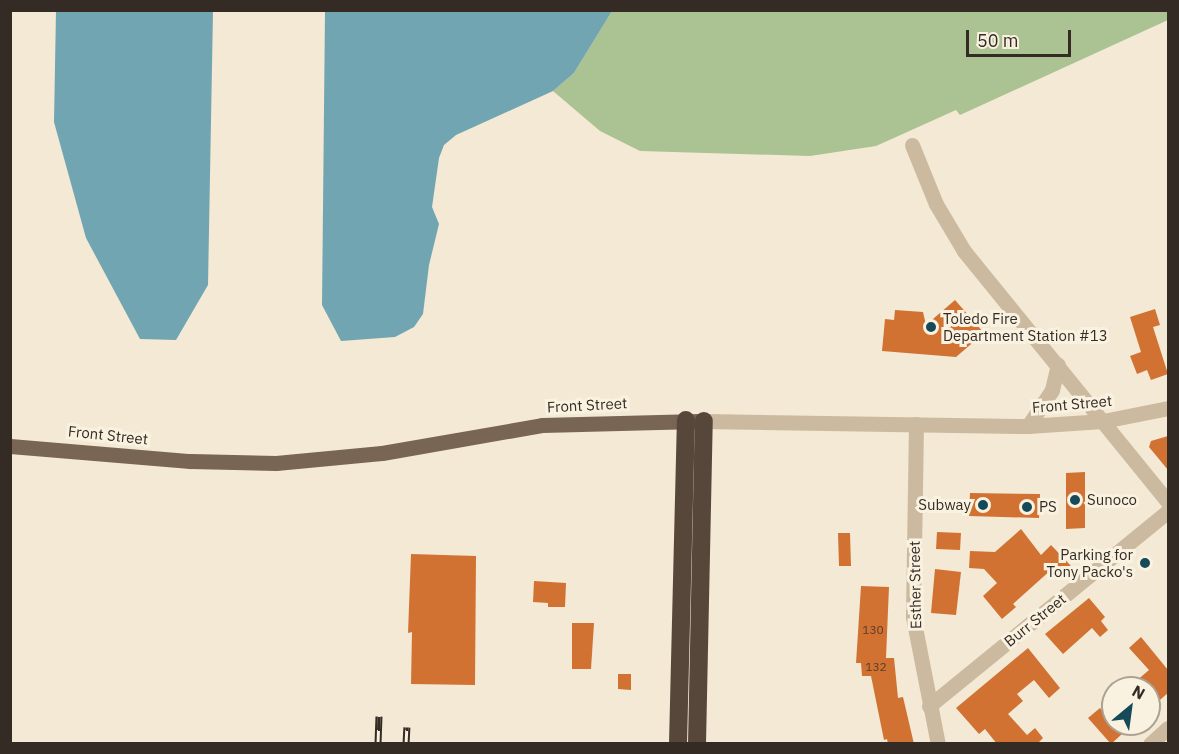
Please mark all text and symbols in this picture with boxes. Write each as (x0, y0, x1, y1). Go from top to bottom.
scale bar (969, 18, 1074, 56)
text: 50 m (977, 29, 1019, 52)
place label: Toledo Fire Department Station #13 (943, 309, 1108, 344)
marker: Toledo Fire Department Station #13 (924, 320, 938, 334)
street label: Front Street (1031, 392, 1113, 416)
street label: Front Street (546, 394, 628, 416)
street label: Front Street (67, 422, 149, 448)
place label: Sunoco (1087, 491, 1137, 509)
marker: Sunoco (1068, 493, 1082, 507)
place label: Subway (918, 496, 971, 514)
marker: Subway (976, 498, 990, 512)
place label: PS (1039, 498, 1057, 516)
marker: PS (1020, 500, 1034, 514)
street label: Esther Street (905, 541, 925, 629)
place label: Parking for Tony Packo's (1046, 545, 1133, 580)
marker: Parking for Tony Packo's (1138, 556, 1152, 570)
street label: Burr Street (1001, 590, 1069, 650)
house number: 130 (862, 623, 884, 637)
house number: 132 (865, 660, 887, 674)
north arrow (1101, 676, 1161, 736)
text: N (1129, 680, 1149, 704)

